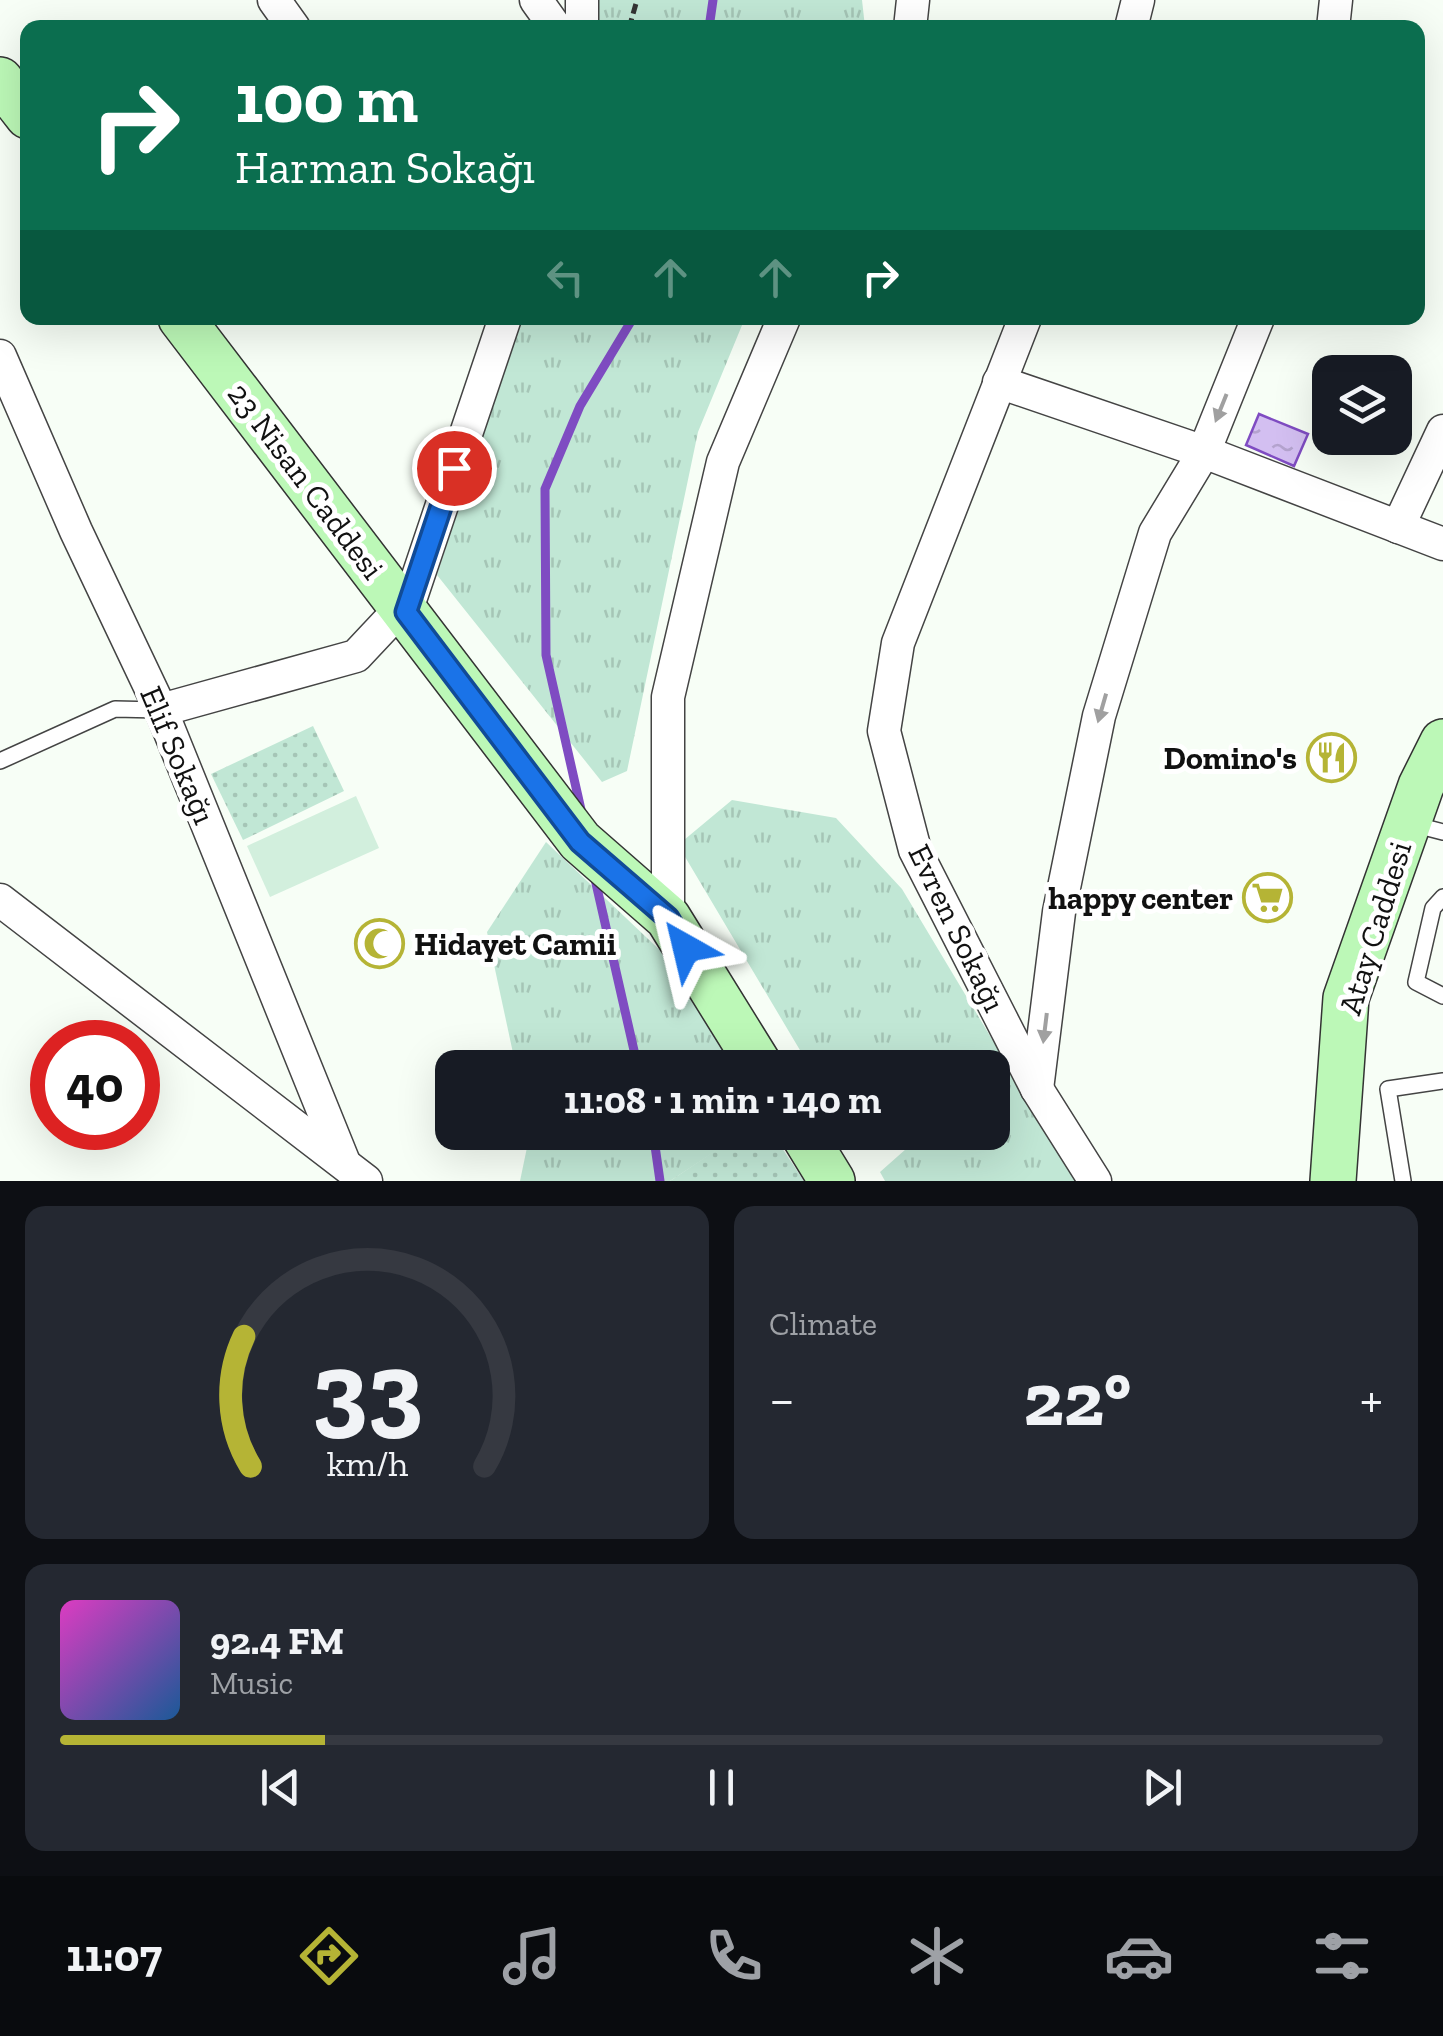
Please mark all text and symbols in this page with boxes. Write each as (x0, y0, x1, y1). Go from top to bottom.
text: 100 m (235, 56, 418, 140)
icon: right (70, 60, 200, 190)
text: Harman Sokağı (235, 141, 535, 195)
icon: left (538, 250, 593, 305)
icon: ahead (643, 250, 698, 305)
icon: ahead (748, 250, 803, 305)
icon: right (853, 250, 908, 305)
map controls (1312, 355, 1412, 455)
button: layers (1312, 355, 1412, 455)
street label: 23 Nisan Caddesi (220, 375, 392, 587)
one-way arrow (1213, 393, 1229, 423)
pin (412, 426, 497, 511)
icon: arrive (427, 441, 482, 496)
street label: Elif Sokağı (132, 680, 224, 830)
one-way arrow (1094, 693, 1109, 724)
restaurant icon: Domino's (1306, 732, 1358, 784)
place label: Domino's (1164, 739, 1297, 777)
street label: Atay Caddesi (1331, 837, 1419, 1019)
street label: Evren Sokağı (900, 838, 1014, 1018)
supermarket icon: happy center (1242, 872, 1294, 924)
place label: happy center (1048, 879, 1233, 917)
position arrow (634, 896, 738, 1000)
mosque icon: Hidayet Camii (353, 918, 405, 970)
place label: Hidayet Camii (414, 925, 616, 963)
one-way arrow (1037, 1012, 1053, 1044)
speed limit sign: 40 (30, 1020, 160, 1150)
text: 11:08 · 1 min · 140 m (564, 1077, 881, 1123)
text: Climate (769, 1305, 877, 1343)
text: 33 (312, 1326, 422, 1451)
text: 22° (1023, 1354, 1131, 1444)
text: − (769, 1366, 795, 1432)
text: + (1360, 1366, 1383, 1432)
text: km/h (326, 1442, 408, 1485)
text: 92.4 FM (210, 1618, 344, 1664)
text: Music (210, 1664, 293, 1702)
icon: previous (253, 1760, 308, 1815)
icon: pause (694, 1760, 749, 1815)
icon: next (1135, 1760, 1190, 1815)
icon: directions (294, 1921, 364, 1991)
icon: music (497, 1921, 567, 1991)
icon: phone (699, 1921, 769, 1991)
icon: climate (902, 1921, 972, 1991)
icon: car (1104, 1921, 1174, 1991)
icon: filters (1307, 1921, 1377, 1991)
text: 11:07 (66, 1929, 162, 1983)

